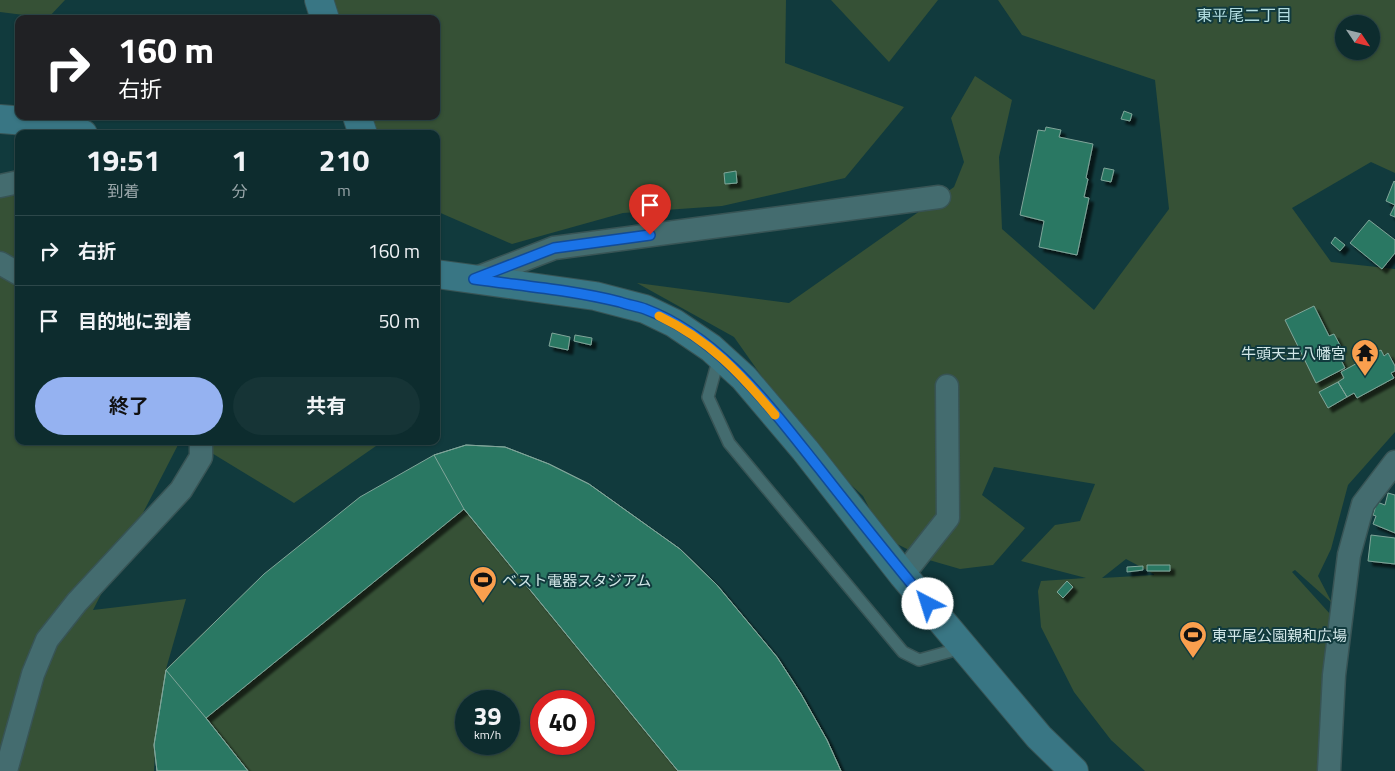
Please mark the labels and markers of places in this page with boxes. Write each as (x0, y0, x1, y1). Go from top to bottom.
pin (629, 184, 671, 235)
temple icon: 牛頭天王八幡宮 (1350, 338, 1380, 377)
place label: 牛頭天王八幡宮 (1241, 342, 1346, 365)
sports icon: ベスト電器スタジアム (468, 565, 498, 604)
place label: ベスト電器スタジアム (502, 569, 651, 592)
sports icon: 東平尾公園親和広場 (1178, 620, 1208, 659)
place label: 東平尾公園親和広場 (1212, 624, 1347, 647)

